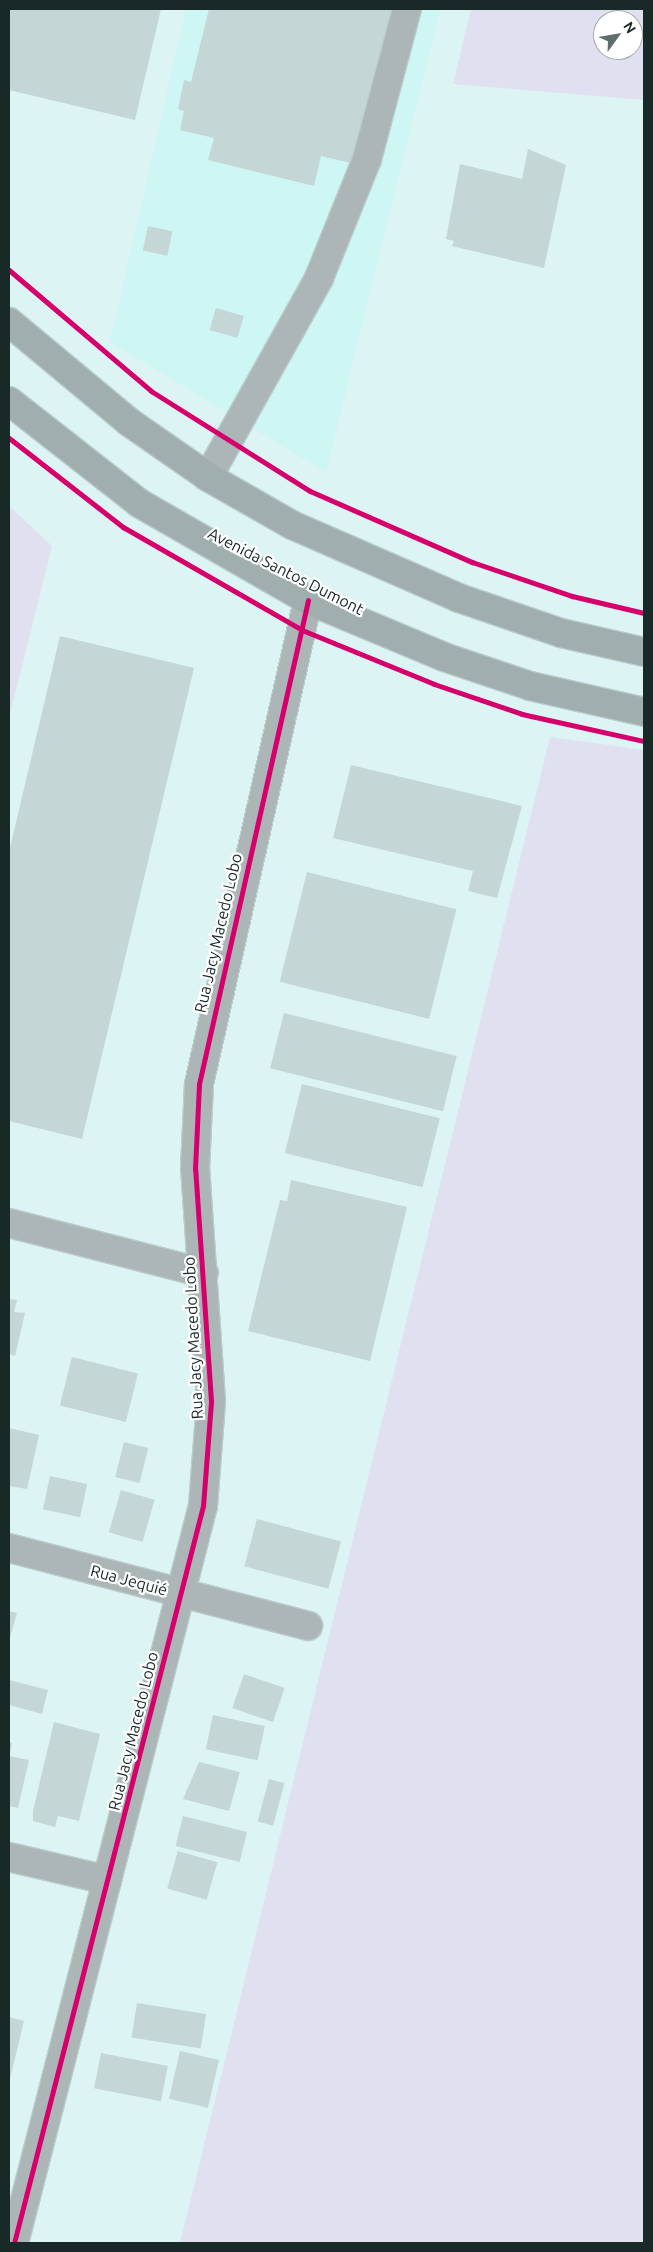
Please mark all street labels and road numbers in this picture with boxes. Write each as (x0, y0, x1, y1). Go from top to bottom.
street label: Avenida Santos Dumont (205, 523, 367, 619)
street label: Rua Jacy Macedo Lobo (190, 851, 246, 1015)
street label: Rua Jacy Macedo Lobo (179, 1256, 207, 1420)
street label: Rua Jequié (88, 1561, 170, 1599)
street label: Rua Jacy Macedo Lobo (104, 1650, 162, 1812)

